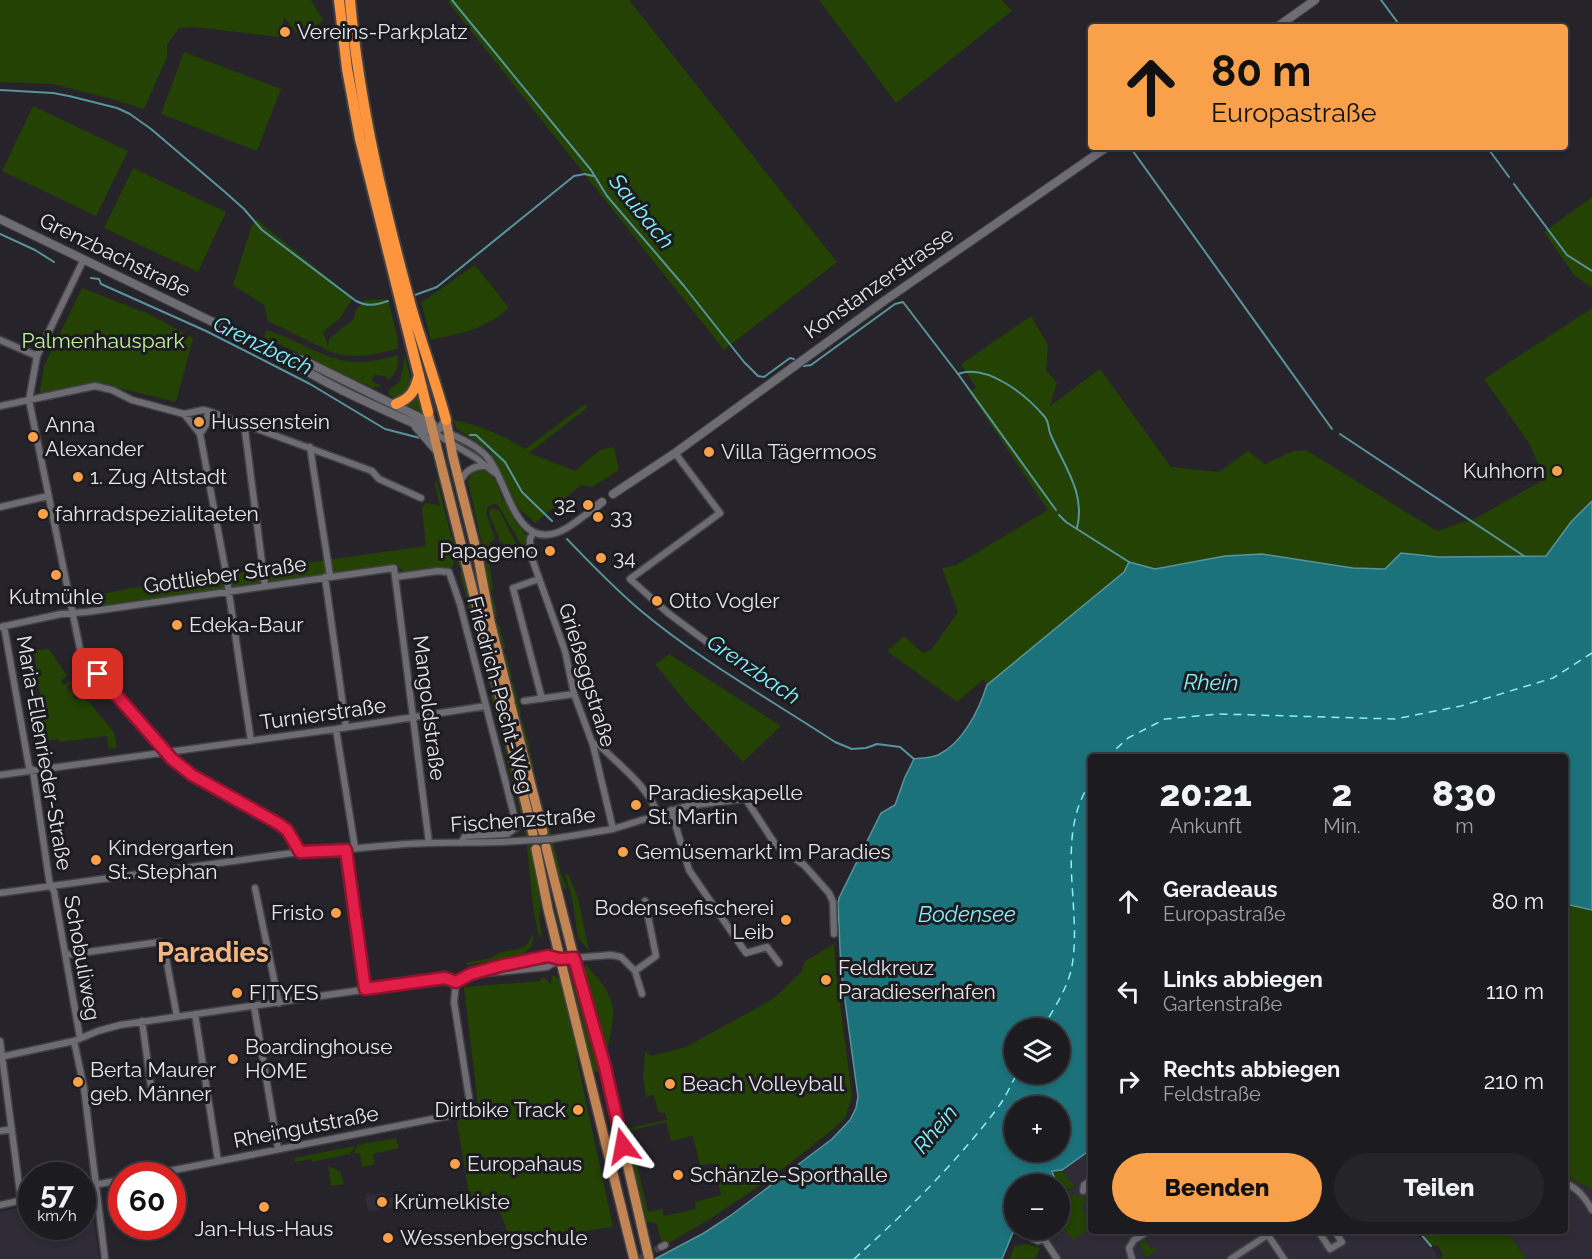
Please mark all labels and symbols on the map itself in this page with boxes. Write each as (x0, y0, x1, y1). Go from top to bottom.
place label: Vereins-Parkplatz (297, 19, 468, 44)
marker: Vereins-Parkplatz (278, 25, 292, 39)
water label: Saubach (603, 168, 680, 254)
street label: Grenzbachstraße (36, 207, 195, 302)
street label: Konstanzerstrasse (799, 222, 958, 344)
water label: Grenzbach (209, 310, 317, 380)
park label: Palmenhauspark (21, 328, 185, 353)
place label: Hussenstein (211, 409, 330, 434)
place label: Anna Alexander (45, 412, 144, 461)
marker: Hussenstein (192, 415, 206, 429)
marker: Anna Alexander (26, 430, 40, 444)
place label: Villa Tägermoos (721, 439, 877, 464)
marker: Villa Tägermoos (702, 445, 716, 459)
place label: Kuhhorn (1463, 458, 1545, 483)
place label: 1. Zug Altstadt (90, 464, 227, 489)
marker: Kuhhorn (1550, 464, 1564, 478)
marker: 1. Zug Altstadt (71, 470, 85, 484)
place label: 32 (554, 492, 576, 517)
marker: 32 (581, 498, 595, 512)
place label: fahrradspezialitaeten (55, 501, 259, 526)
place label: 33 (610, 504, 632, 529)
marker: fahrradspezialitaeten (36, 507, 50, 521)
marker: 33 (591, 510, 605, 524)
place label: Papageno (439, 538, 538, 563)
marker: Papageno (543, 544, 557, 558)
place label: 34 (613, 545, 636, 570)
street label: Gottlieber Straße (142, 551, 308, 598)
marker: 34 (594, 551, 608, 565)
marker: Kutmühle (49, 568, 63, 582)
place label: Kutmühle (9, 584, 103, 609)
place label: Otto Vogler (669, 588, 780, 613)
street label: Friedrich-Pecht-Weg (462, 593, 539, 796)
marker: Otto Vogler (650, 594, 664, 608)
street label: Grießeggstraße (554, 600, 621, 750)
place label: Edeka-Baur (189, 612, 304, 637)
marker: Edeka-Baur (170, 618, 184, 632)
water label: Grenzbach (702, 628, 806, 710)
street label: Maria-Ellenrieder-Straße (12, 633, 77, 872)
street label: Mangoldstraße (408, 634, 451, 782)
pin (72, 648, 123, 699)
water label: Rhein (1183, 669, 1239, 695)
street label: Turnierstraße (258, 692, 388, 735)
place label: Paradieskapelle St. Martin (648, 780, 803, 829)
marker: Paradieskapelle St. Martin (629, 798, 643, 812)
street label: Fischenzstraße (449, 802, 596, 837)
place label: Kindergarten St. Stephan (108, 835, 234, 884)
place label: Gemüsemarkt im Paradies (635, 839, 891, 864)
marker: Gemüsemarkt im Paradies (616, 845, 630, 859)
marker: Kindergarten St. Stephan (89, 853, 103, 867)
street label: Schobuliweg (59, 893, 106, 1022)
place label: Bodenseefischerei Leib (594, 895, 774, 944)
place label: Fristo (271, 900, 324, 925)
water label: Bodensee (918, 901, 1016, 927)
marker: Fristo (329, 906, 343, 920)
marker: Bodenseefischerei Leib (779, 913, 793, 927)
district label: Paradies (157, 937, 269, 968)
place label: Feldkreuz Paradieserhafen (838, 955, 996, 1004)
marker: Feldkreuz Paradieserhafen (819, 973, 833, 987)
place label: FITYES (249, 980, 319, 1005)
marker: FITYES (230, 986, 244, 1000)
place label: Boardinghouse HOME (245, 1034, 393, 1083)
marker: Boardinghouse HOME (226, 1052, 240, 1066)
place label: Berta Maurer geb. Männer (90, 1057, 217, 1106)
place label: Beach Volleyball (682, 1071, 844, 1096)
marker: Berta Maurer geb. Männer (71, 1075, 85, 1089)
marker: Beach Volleyball (663, 1077, 677, 1091)
place label: Dirtbike Track (434, 1097, 566, 1122)
street label: Rheingutstraße (231, 1100, 381, 1153)
water label: Rhein (907, 1100, 963, 1158)
marker: Dirtbike Track (571, 1103, 585, 1117)
position arrow (591, 1114, 655, 1178)
place label: Europahaus (467, 1151, 582, 1176)
marker: Europahaus (448, 1157, 462, 1171)
speed limit sign: 60 (108, 1162, 186, 1240)
place label: Schänzle-Sporthalle (690, 1162, 887, 1187)
marker: Schänzle-Sporthalle (671, 1168, 685, 1182)
place label: Krümelkiste (394, 1189, 510, 1214)
marker: Krümelkiste (375, 1195, 389, 1209)
marker: Jan-Hus-Haus (257, 1200, 271, 1214)
place label: Jan-Hus-Haus (195, 1216, 333, 1241)
place label: Wessenbergschule (400, 1225, 588, 1250)
marker: Wessenbergschule (381, 1231, 395, 1245)

